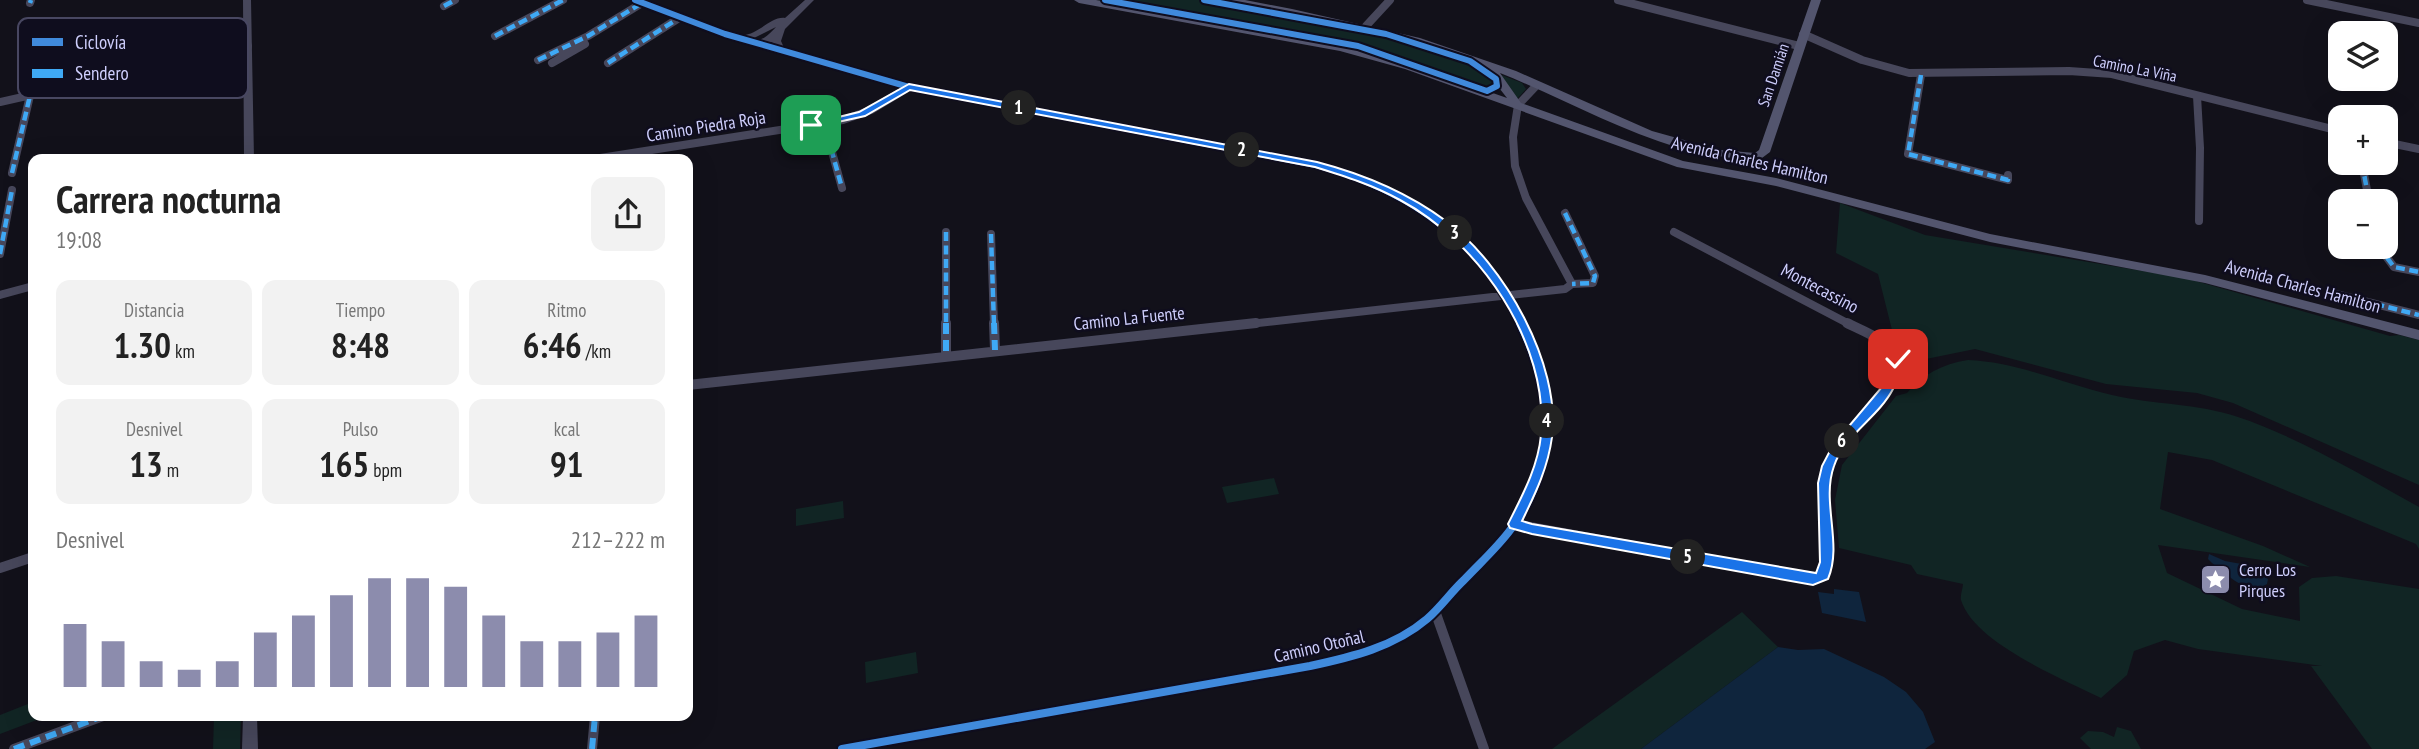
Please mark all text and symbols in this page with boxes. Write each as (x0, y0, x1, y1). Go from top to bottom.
legend (18, 18, 248, 98)
map controls (2328, 21, 2398, 259)
button: layers (2328, 21, 2398, 91)
text: Ciclovía (75, 30, 126, 54)
street label: San Damián (1753, 41, 1793, 109)
street label: Camino La Viña (2091, 50, 2179, 86)
text: Sendero (75, 61, 129, 85)
pin: 1 (1002, 90, 1036, 126)
pin (781, 95, 841, 155)
text: 1 (1014, 95, 1023, 119)
street label: Camino Piedra Roja (645, 105, 767, 147)
button: + (2328, 105, 2398, 175)
icon: arrive (792, 106, 830, 144)
street label: Avenida Charles Hamilton (1669, 131, 1831, 189)
pin: 2 (1224, 132, 1260, 168)
text: 2 (1237, 137, 1246, 161)
text: Carrera nocturna (56, 174, 281, 223)
button: share (591, 177, 665, 251)
button: − (2328, 189, 2398, 259)
pin: 3 (1438, 216, 1472, 250)
text: 3 (1450, 220, 1459, 244)
text: 19:08 (56, 225, 102, 254)
street label: Avenida Charles Hamilton (2223, 254, 2383, 318)
street label: Montecassino (1777, 258, 1863, 318)
text: Distancia (124, 298, 184, 322)
text: Tiempo (336, 298, 385, 322)
text: Ritmo (547, 298, 586, 322)
street label: Camino La Fuente (1072, 301, 1186, 335)
text: 1.30 (113, 322, 171, 368)
text: 8:48 (331, 322, 390, 368)
text: 6:46 (523, 322, 582, 368)
pin (1868, 329, 1928, 389)
text: km (171, 339, 195, 363)
text: /km (582, 339, 611, 363)
icon: check (1879, 340, 1917, 378)
pin: 4 (1530, 404, 1564, 438)
text: 4 (1542, 408, 1551, 432)
text: Desnivel (126, 417, 182, 441)
text: Pulso (343, 417, 378, 441)
text: kcal (554, 417, 580, 441)
pin: 6 (1825, 424, 1860, 458)
text: 6 (1837, 428, 1846, 452)
text: 13 (129, 441, 163, 487)
text: 165 (319, 441, 369, 487)
text: 91 (550, 441, 584, 487)
text: m (163, 458, 179, 482)
text: bpm (369, 458, 402, 482)
text: Desnivel (56, 525, 124, 554)
text: 212–222 m (571, 525, 665, 554)
pin: 5 (1670, 540, 1706, 574)
text: 5 (1683, 544, 1692, 568)
place label: Cerro Los Pirques (2239, 558, 2296, 602)
place icon: Cerro Los Pirques (2199, 562, 2233, 596)
street label: Camino Otoñal (1272, 624, 1367, 668)

